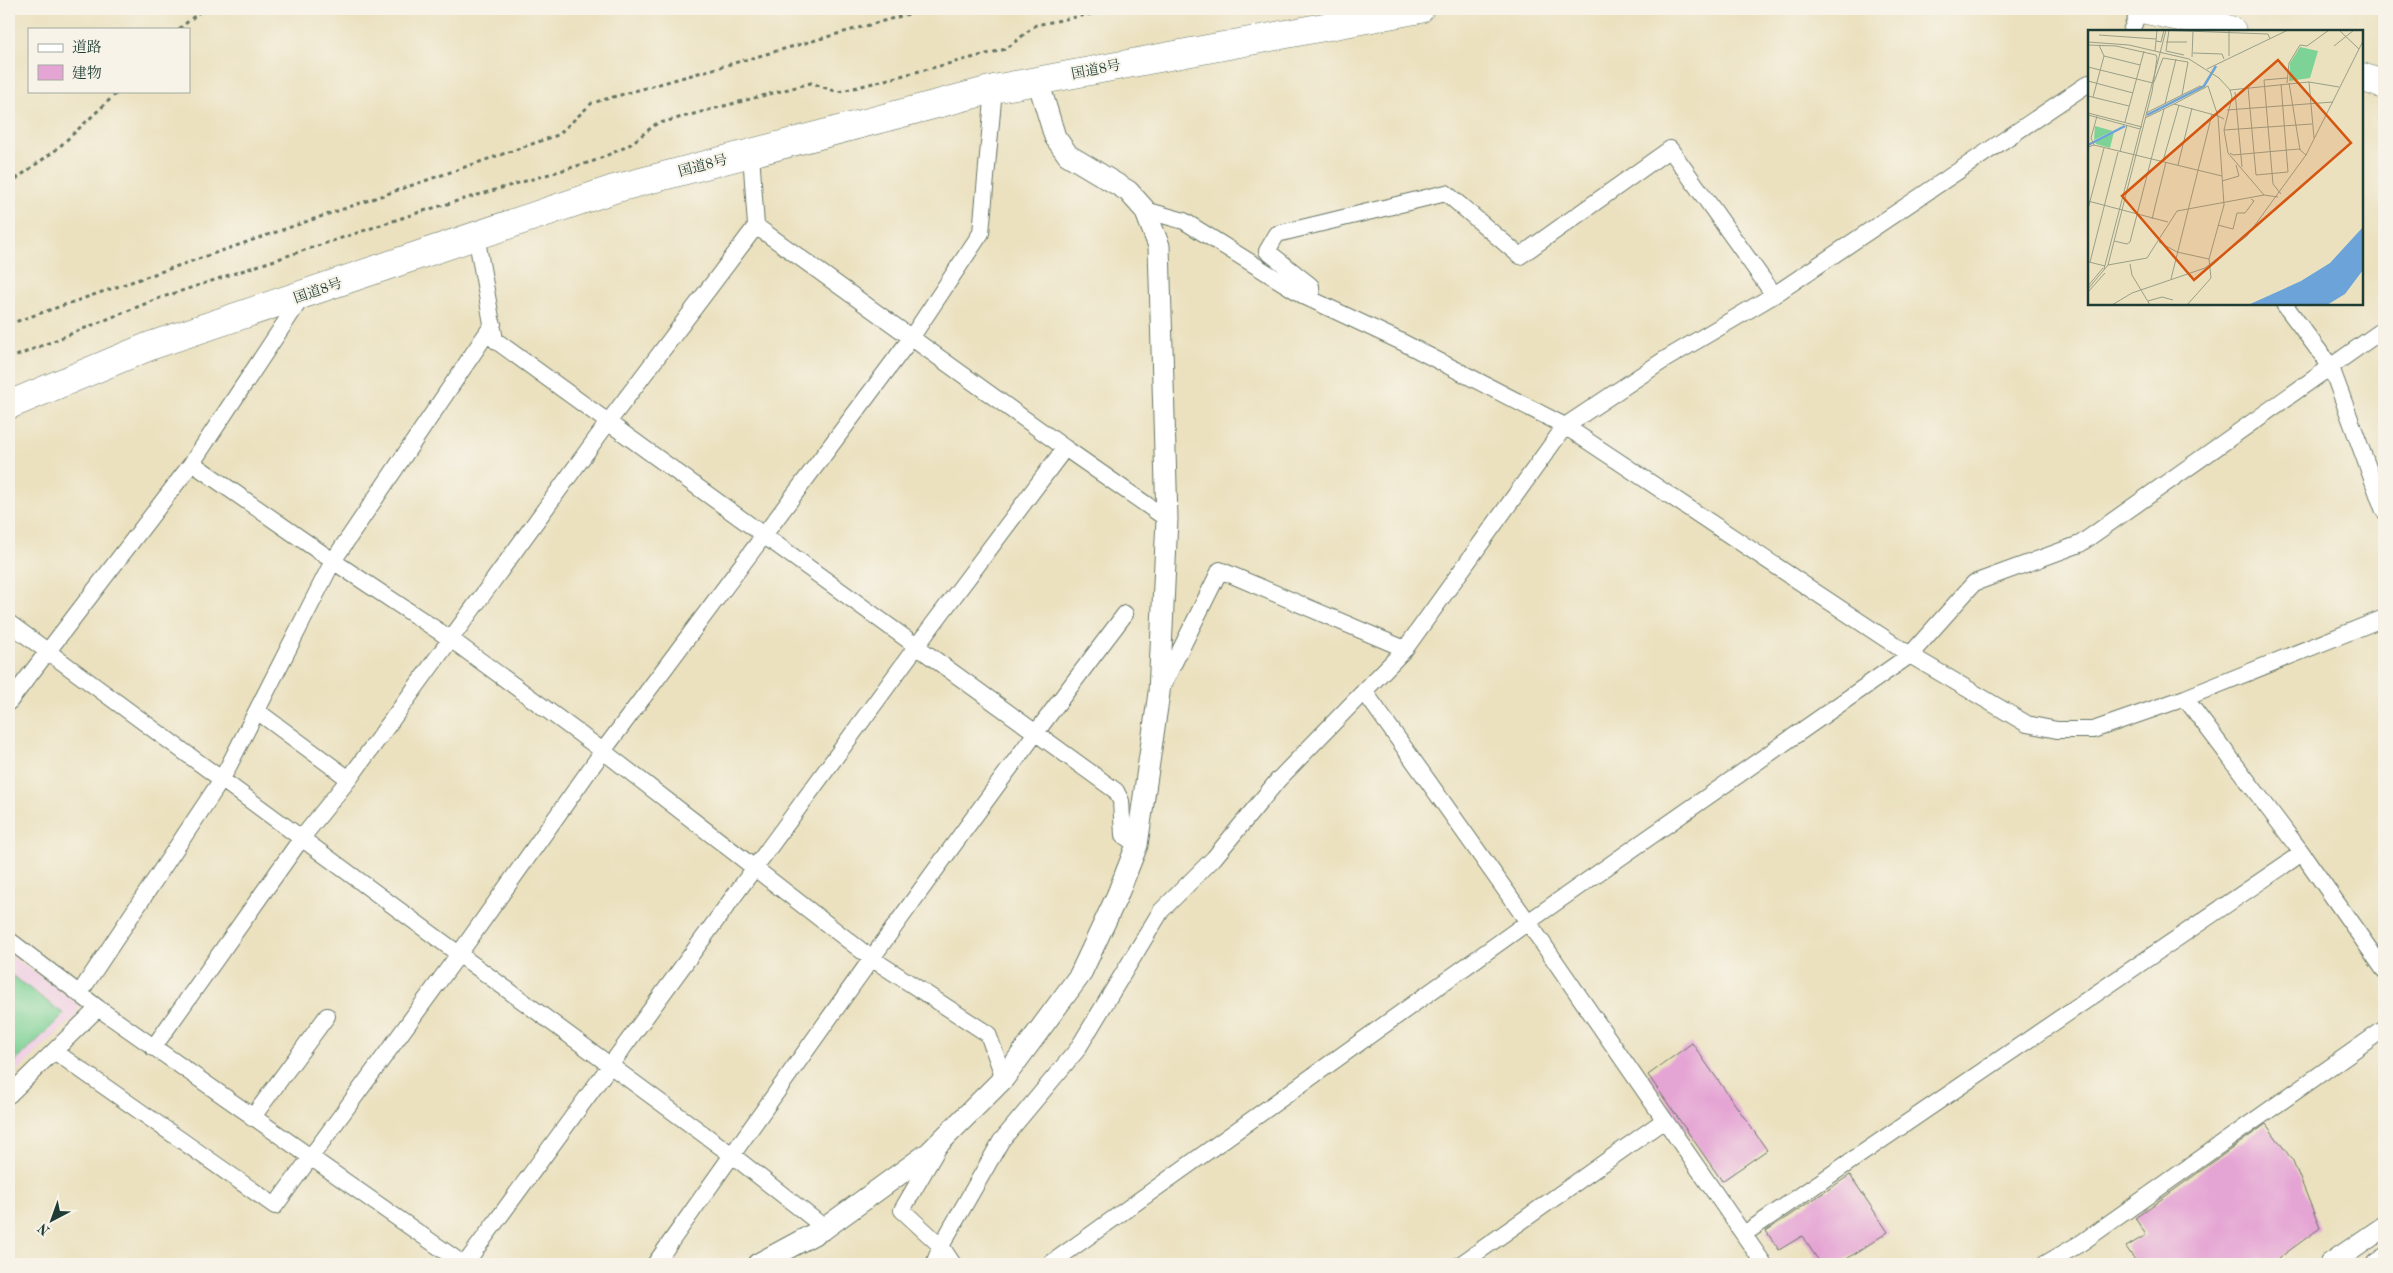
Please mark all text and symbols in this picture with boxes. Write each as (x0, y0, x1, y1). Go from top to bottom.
legend (28, 28, 190, 92)
inset map (2088, 30, 2363, 305)
text: 道路 (72, 39, 102, 56)
street label: 国道8号 (1070, 57, 1122, 82)
text: 建物 (72, 65, 102, 82)
street label: 国道8号 (677, 152, 729, 179)
street label: 国道8号 (292, 275, 344, 306)
north arrow (28, 1196, 78, 1246)
text: N (35, 1220, 53, 1238)

